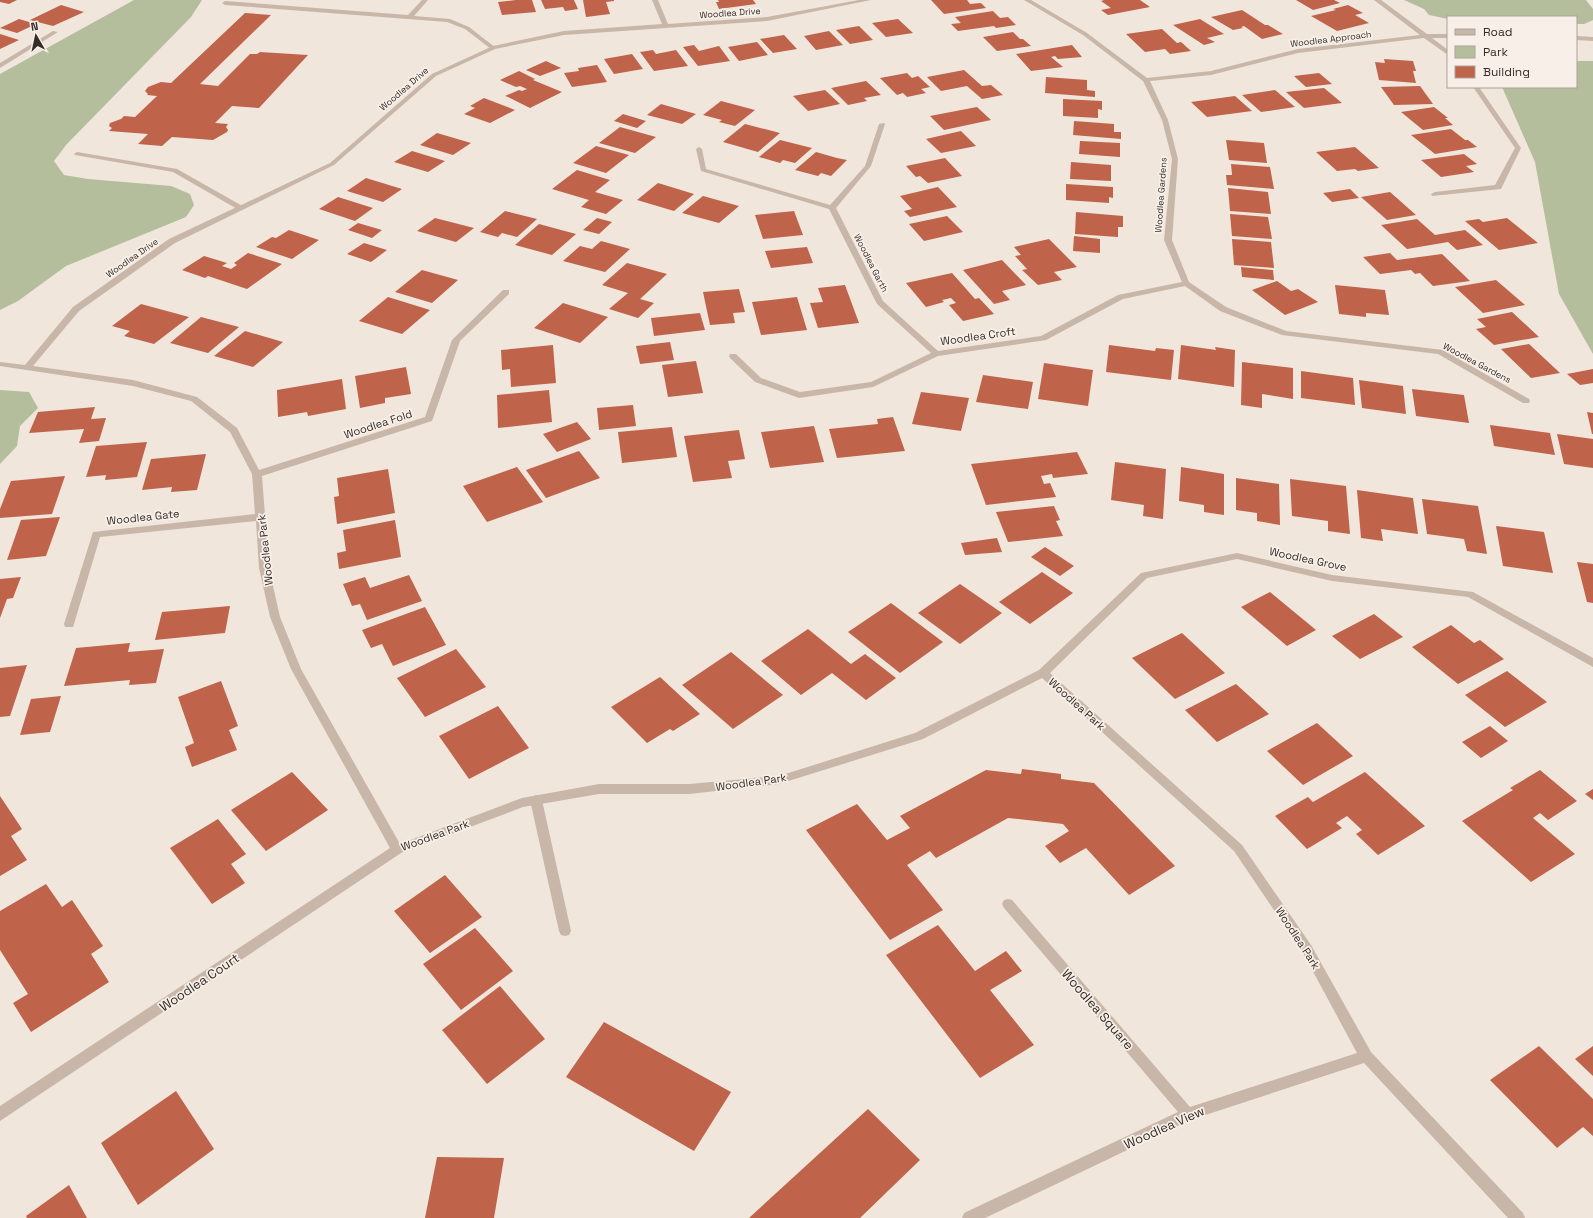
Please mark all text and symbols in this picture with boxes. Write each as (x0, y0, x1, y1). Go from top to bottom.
street label: Woodlea Drive (699, 5, 761, 21)
north arrow (16, 16, 56, 56)
legend (1447, 16, 1577, 88)
text: N (30, 19, 39, 34)
text: Road (1483, 24, 1512, 40)
street label: Woodlea Approach (1290, 28, 1372, 50)
text: Park (1483, 44, 1508, 60)
street label: Woodlea Drive (377, 64, 431, 114)
text: Building (1483, 64, 1530, 80)
street label: Woodlea Gardens (1152, 157, 1170, 233)
street label: Woodlea Garth (851, 232, 891, 294)
street label: Woodlea Drive (103, 236, 161, 280)
street label: Woodlea Croft (939, 324, 1017, 348)
street label: Woodlea Gardens (1441, 340, 1513, 386)
street label: Woodlea Fold (342, 406, 414, 442)
street label: Woodlea Gate (106, 506, 180, 528)
street label: Woodlea Park (254, 514, 276, 586)
street label: Woodlea Grove (1268, 544, 1348, 574)
street label: Woodlea Park (1046, 675, 1108, 733)
street label: Woodlea Park (715, 770, 787, 794)
street label: Woodlea Park (399, 816, 471, 854)
street label: Woodlea Park (1273, 904, 1323, 972)
street label: Woodlea Court (156, 949, 242, 1015)
street label: Woodlea Square (1058, 965, 1137, 1053)
street label: Woodlea View (1121, 1102, 1207, 1153)

